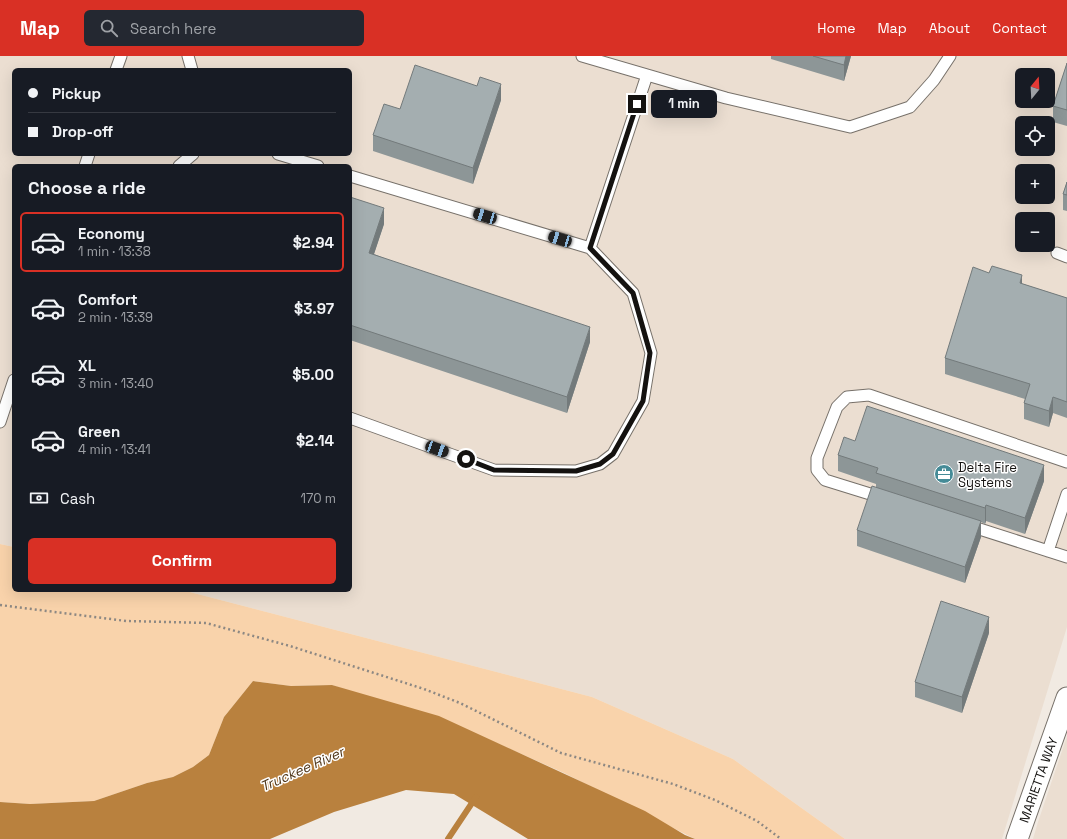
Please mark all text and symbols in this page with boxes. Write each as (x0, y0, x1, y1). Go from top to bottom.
search box (84, 10, 364, 46)
text: Map (20, 16, 60, 41)
icon: search (98, 17, 120, 39)
text: Search here (130, 19, 216, 38)
text: Home (817, 19, 855, 37)
text: Map (877, 19, 907, 37)
text: About (929, 19, 970, 37)
text: Contact (992, 19, 1047, 37)
north arrow (1015, 68, 1055, 108)
map controls (1015, 68, 1055, 252)
text: Pickup (52, 84, 101, 103)
callout: 1 min (651, 90, 717, 118)
route end (628, 95, 646, 113)
text: 1 min (668, 95, 700, 112)
button: locate (1015, 116, 1055, 156)
text: Drop-off (52, 122, 113, 141)
button: + (1015, 164, 1055, 204)
text: Choose a ride (28, 176, 146, 199)
car (472, 207, 498, 225)
button: − (1015, 212, 1055, 252)
icon: car (30, 224, 66, 260)
text: Economy (78, 224, 145, 243)
car (547, 230, 573, 248)
text: $2.94 (293, 233, 334, 252)
text: 1 min · 13:38 (78, 243, 151, 260)
icon: car (30, 290, 66, 326)
text: Comfort (78, 290, 138, 309)
text: $3.97 (294, 299, 334, 318)
text: 2 min · 13:39 (78, 309, 153, 326)
icon: car (30, 356, 66, 392)
text: XL (78, 356, 96, 375)
text: $5.00 (292, 365, 334, 384)
text: 3 min · 13:40 (78, 375, 154, 392)
icon: car (30, 422, 66, 458)
text: Green (78, 422, 120, 441)
text: $2.14 (296, 431, 334, 450)
car (424, 439, 450, 459)
text: 4 min · 13:41 (78, 441, 151, 458)
route start (457, 450, 475, 468)
place label: Delta Fire Systems (958, 459, 1017, 491)
office icon: Delta Fire Systems (933, 463, 955, 485)
icon: cash (28, 487, 50, 509)
text: Cash (60, 489, 95, 508)
text: 170 m (300, 490, 336, 507)
button: Confirm (28, 538, 336, 584)
street label: MARIETTA WAY (1015, 734, 1061, 825)
water label: Truckee River (257, 742, 348, 795)

